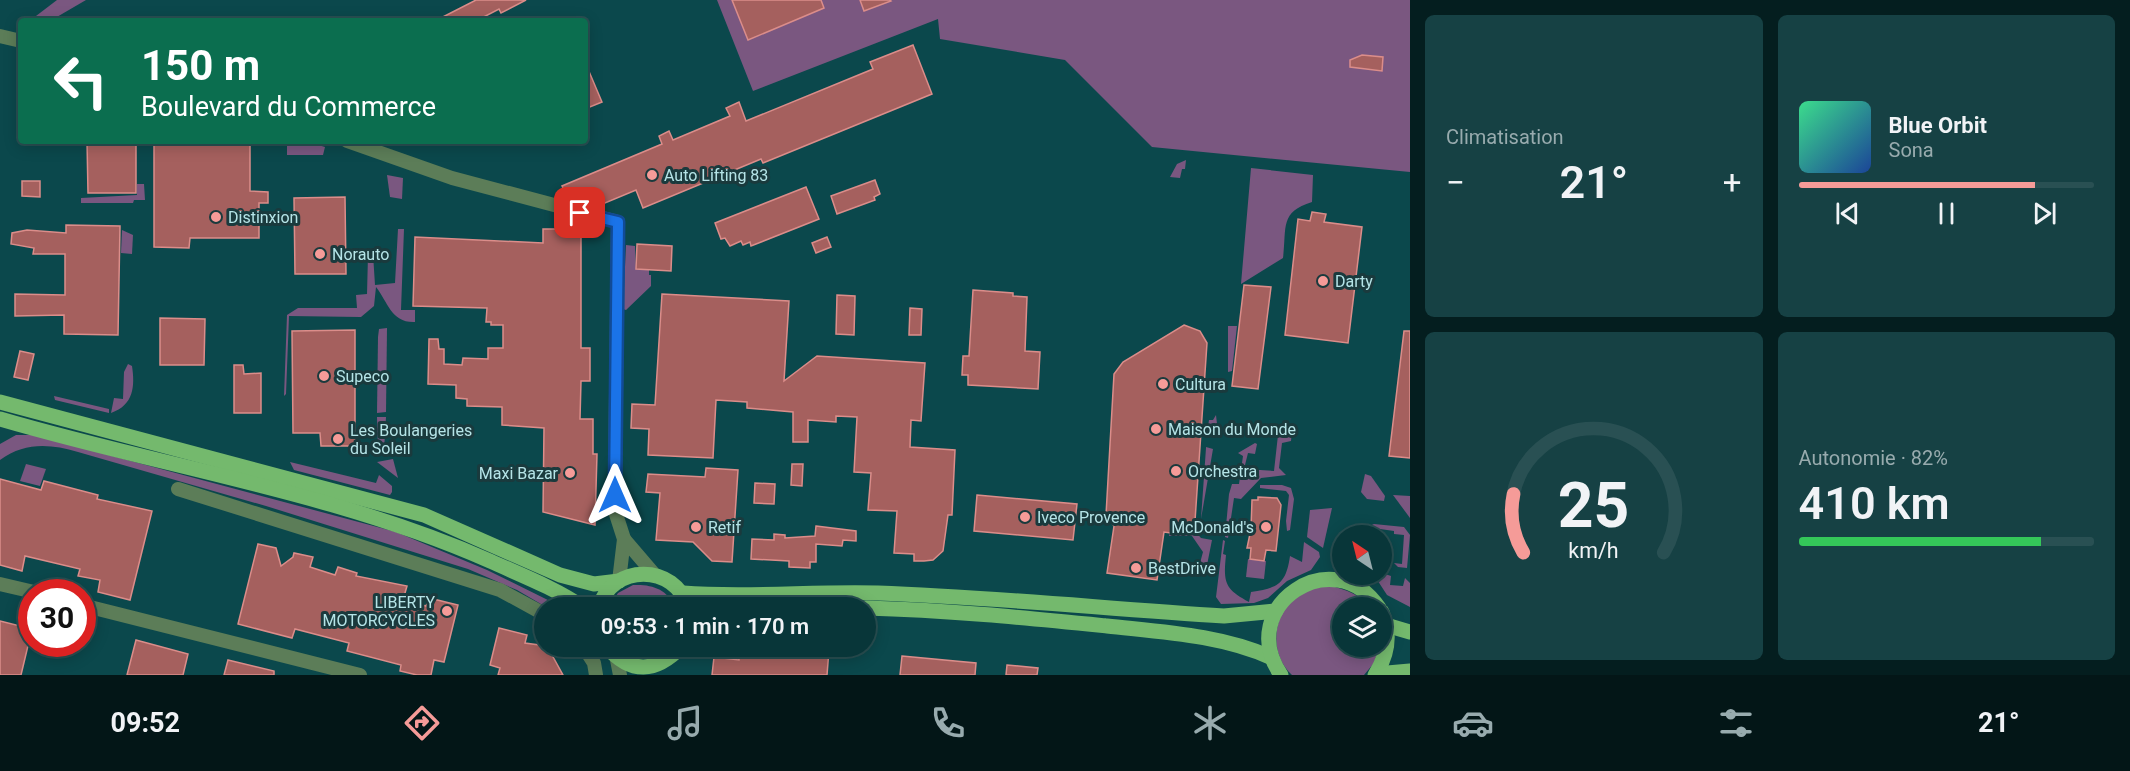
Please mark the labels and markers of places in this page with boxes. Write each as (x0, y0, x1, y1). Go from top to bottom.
place label: Auto Lifting 83 (664, 166, 768, 185)
marker: Auto Lifting 83 (645, 168, 659, 182)
pin (554, 187, 605, 238)
place label: Distinxion (228, 208, 298, 227)
marker: Distinxion (209, 210, 223, 224)
place label: Norauto (332, 245, 389, 264)
marker: Norauto (313, 247, 327, 261)
place label: Darty (1335, 272, 1373, 291)
marker: Darty (1316, 274, 1330, 288)
place label: Supeco (336, 367, 389, 386)
marker: Supeco (317, 369, 331, 383)
place label: Cultura (1175, 375, 1226, 394)
marker: Cultura (1156, 377, 1170, 391)
place label: Maison du Monde (1168, 420, 1296, 439)
place label: Les Boulangeries du Soleil (350, 421, 472, 458)
marker: Maison du Monde (1149, 422, 1163, 436)
marker: Les Boulangeries du Soleil (331, 432, 345, 446)
place label: Orchestra (1188, 462, 1257, 481)
place label: Maxi Bazar (479, 464, 559, 483)
marker: Orchestra (1169, 464, 1183, 478)
marker: Maxi Bazar (563, 466, 577, 480)
place label: Iveco Provence (1037, 508, 1145, 527)
marker: Iveco Provence (1018, 510, 1032, 524)
place label: Retif (708, 518, 741, 537)
place label: McDonald's (1171, 518, 1254, 537)
marker: Retif (689, 520, 703, 534)
marker: McDonald's (1259, 520, 1273, 534)
place label: BestDrive (1148, 559, 1216, 578)
marker: BestDrive (1129, 561, 1143, 575)
place label: LIBERTY MOTORCYCLES (323, 593, 435, 630)
marker: LIBERTY MOTORCYCLES (440, 604, 454, 618)

